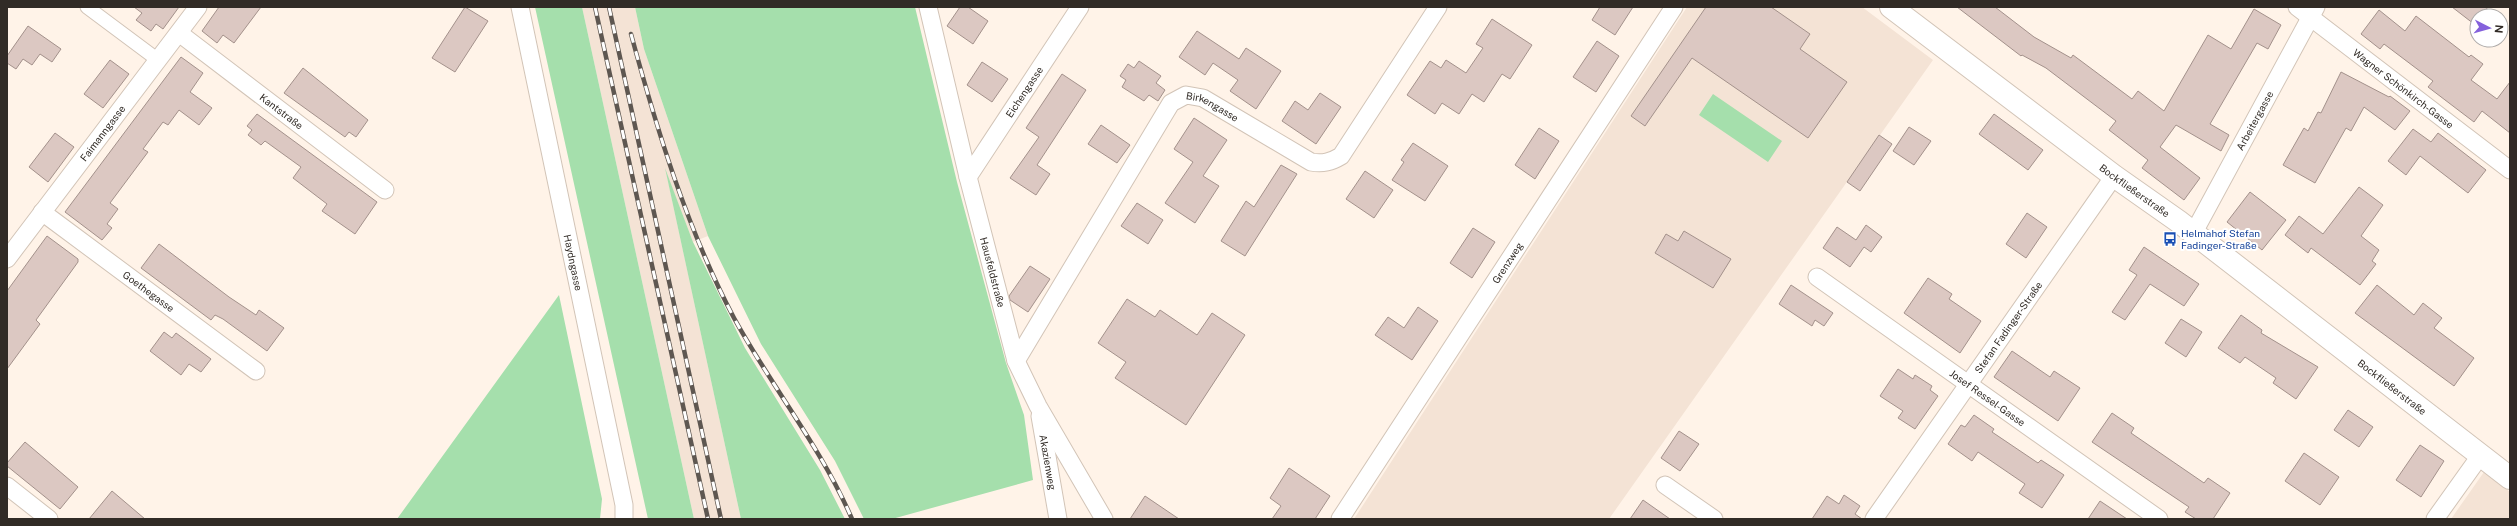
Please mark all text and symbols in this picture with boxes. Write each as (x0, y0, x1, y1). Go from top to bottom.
north arrow (2469, 8, 2509, 48)
text: N (2493, 24, 2505, 34)
street label: Wagner Schönkirch-Gasse (2351, 46, 2456, 131)
street label: Eichengasse (1003, 64, 1045, 120)
street label: Birkengasse (1185, 89, 1241, 124)
street label: Arbeitergasse (2234, 89, 2276, 152)
street label: Kantstraße (258, 91, 306, 132)
street label: Faimanngasse (77, 102, 128, 163)
street label: Bockfließerstraße (2097, 161, 2172, 220)
place label: Helmahof Stefan Fadinger-Straße (2181, 227, 2260, 251)
bus stop icon: Helmahof Stefan Fadinger-Straße (2162, 231, 2178, 247)
street label: Haydngasse (562, 233, 585, 292)
street label: Hausfeldstraße (978, 236, 1008, 309)
street label: Grenzweg (1489, 240, 1525, 286)
street label: Goethegasse (121, 268, 177, 315)
street label: Stefan Fadinger-Straße (1972, 279, 2045, 375)
street label: Bockfließerstraße (2356, 357, 2429, 417)
street label: Josef Ressel-Gasse (1948, 367, 2028, 429)
street label: Akazienweg (1037, 434, 1059, 491)

